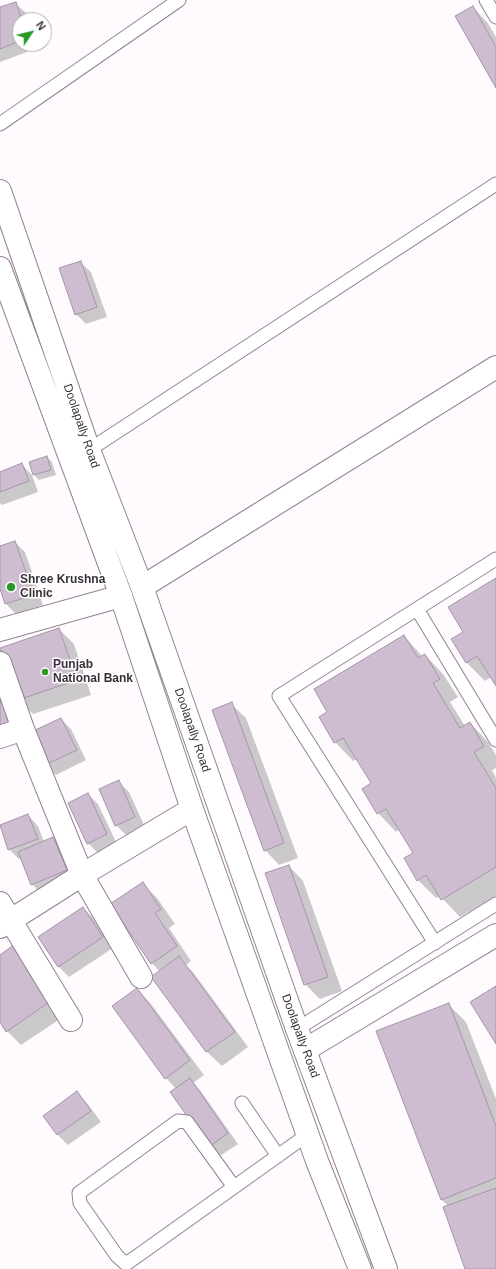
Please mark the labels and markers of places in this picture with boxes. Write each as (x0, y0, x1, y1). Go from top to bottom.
place label: Shree Krushna Clinic (20, 573, 105, 601)
marker: Shree Krushna Clinic (5, 581, 17, 593)
place label: Punjab National Bank (53, 658, 133, 686)
marker: Punjab National Bank (40, 667, 50, 677)

